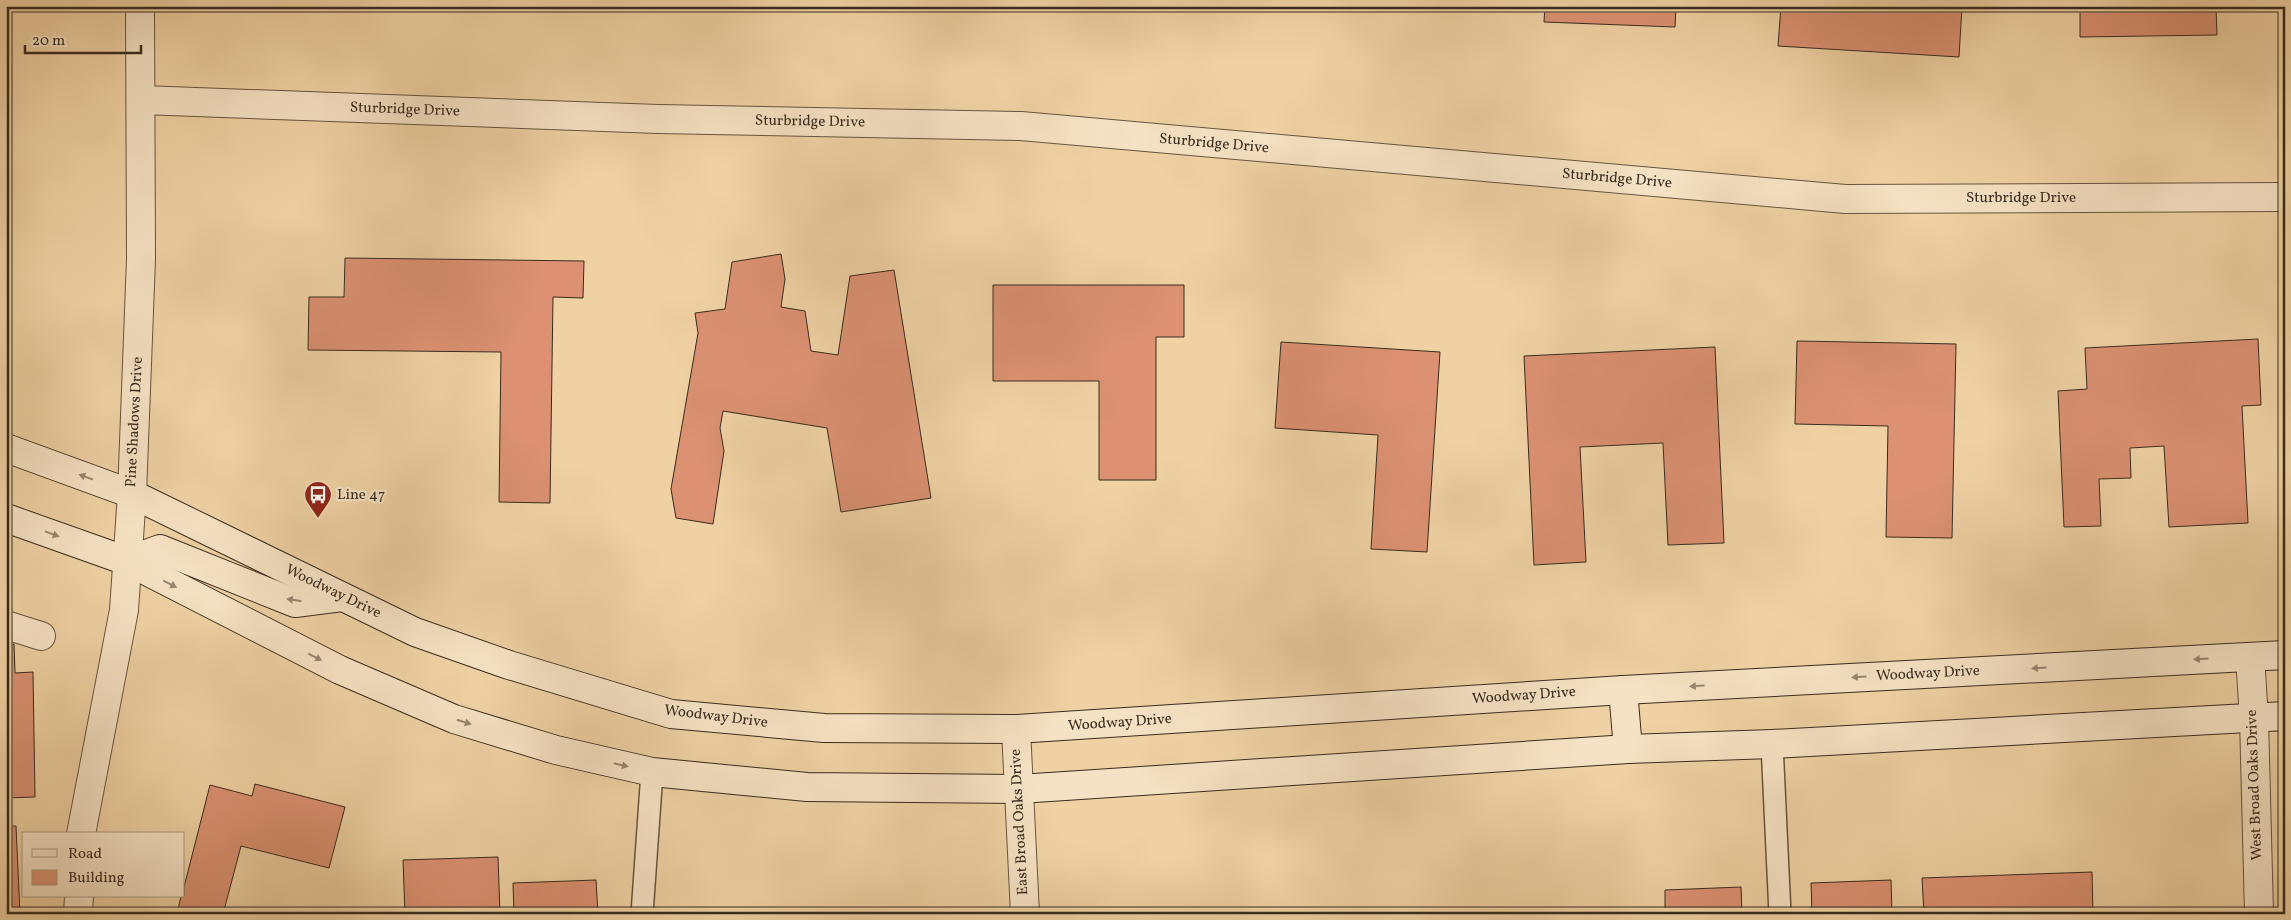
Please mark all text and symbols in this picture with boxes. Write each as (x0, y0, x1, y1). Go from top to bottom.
scale bar (25, 22, 141, 54)
text: 20 m (32, 31, 65, 52)
street label: Sturbridge Drive (350, 98, 460, 122)
street label: Sturbridge Drive (755, 111, 865, 133)
street label: Sturbridge Drive (1158, 129, 1270, 159)
street label: Sturbridge Drive (1561, 164, 1673, 194)
street label: Sturbridge Drive (1966, 188, 2076, 209)
street label: Pine Shadows Drive (121, 356, 149, 488)
one-way arrow (78, 473, 93, 481)
bus stop icon: Line 47 (303, 480, 333, 519)
place label: Line 47 (337, 485, 385, 506)
one-way arrow (45, 530, 60, 538)
street label: Woodway Drive (282, 560, 384, 624)
one-way arrow (163, 580, 178, 588)
one-way arrow (286, 596, 302, 604)
one-way arrow (308, 653, 322, 661)
one-way arrow (2193, 656, 2209, 664)
street label: Woodway Drive (1875, 661, 1981, 687)
one-way arrow (2030, 664, 2046, 672)
one-way arrow (1851, 674, 1867, 682)
street label: Woodway Drive (1471, 682, 1577, 710)
one-way arrow (1688, 682, 1704, 690)
street label: Woodway Drive (663, 700, 769, 734)
street label: Woodway Drive (1067, 709, 1173, 737)
street label: West Broad Oaks Drive (2242, 709, 2268, 861)
one-way arrow (457, 719, 472, 727)
street label: East Broad Oaks Drive (1006, 748, 1034, 896)
one-way arrow (613, 761, 628, 769)
legend (22, 832, 185, 898)
text: Road (68, 844, 102, 865)
text: Building (68, 868, 125, 889)

